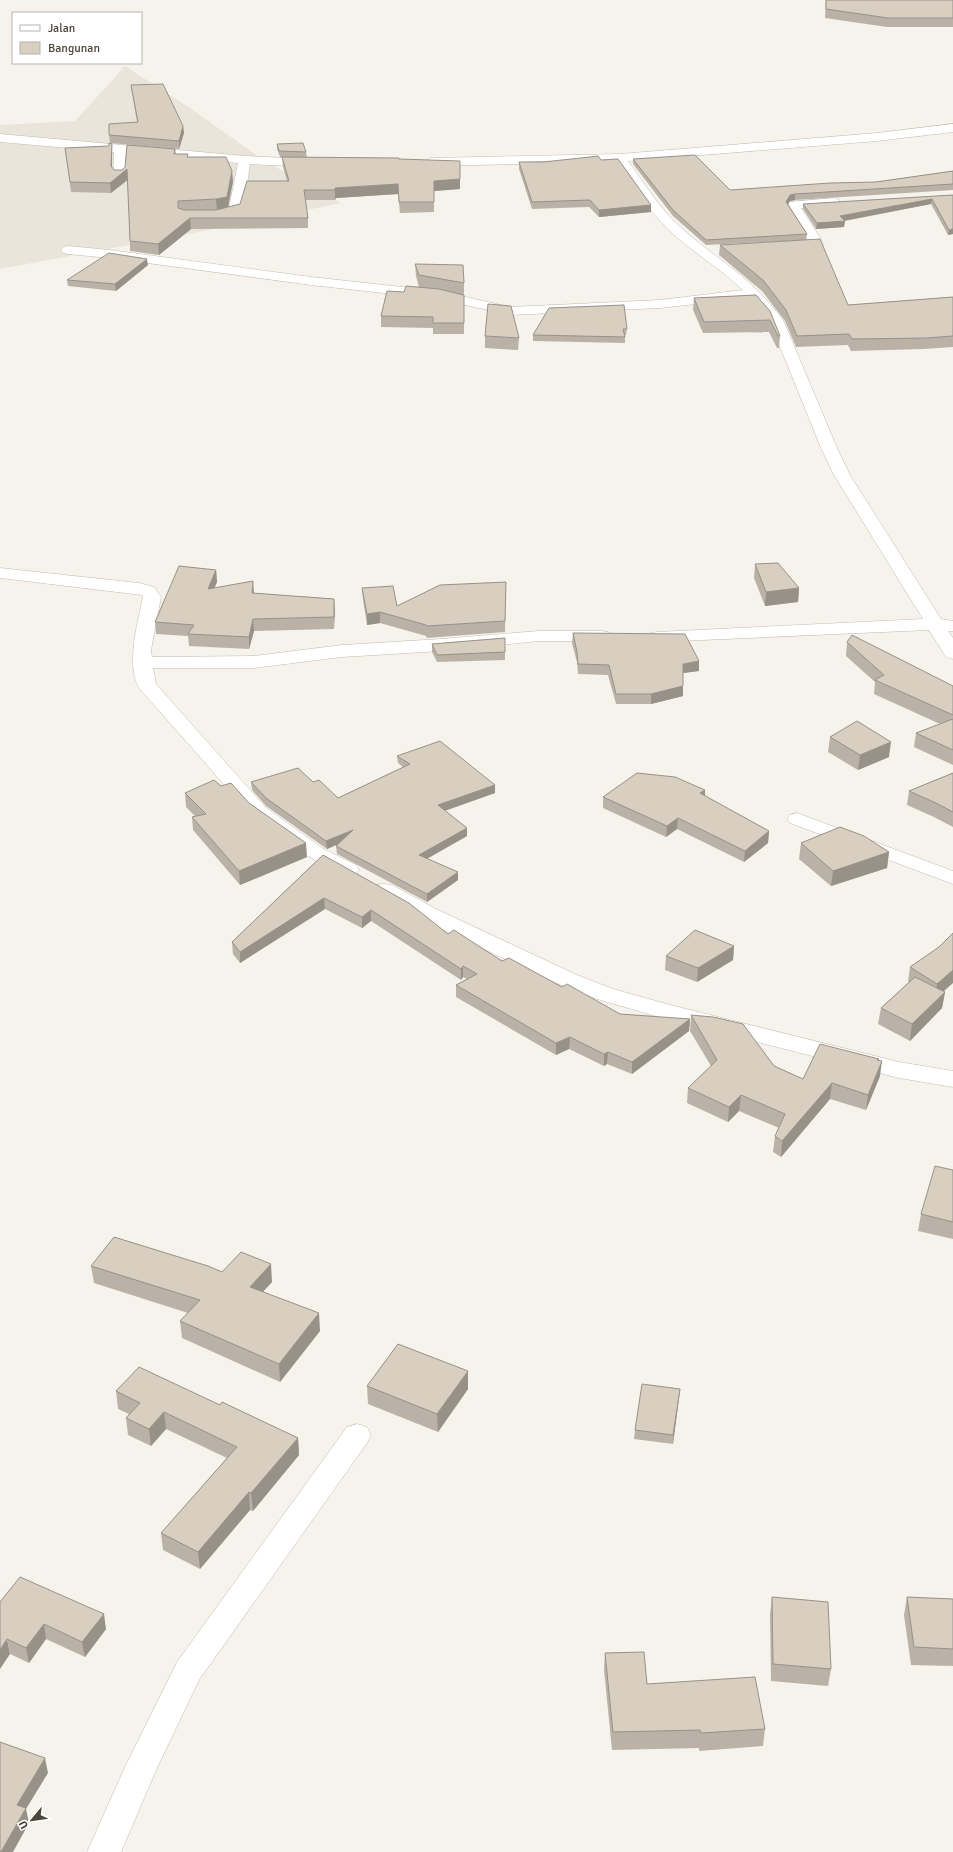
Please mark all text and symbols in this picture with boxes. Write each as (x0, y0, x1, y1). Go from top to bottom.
legend (12, 12, 142, 64)
text: Jalan (48, 21, 75, 36)
text: Bangunan (48, 41, 100, 56)
north arrow (12, 1800, 52, 1840)
text: U (16, 1818, 31, 1831)

